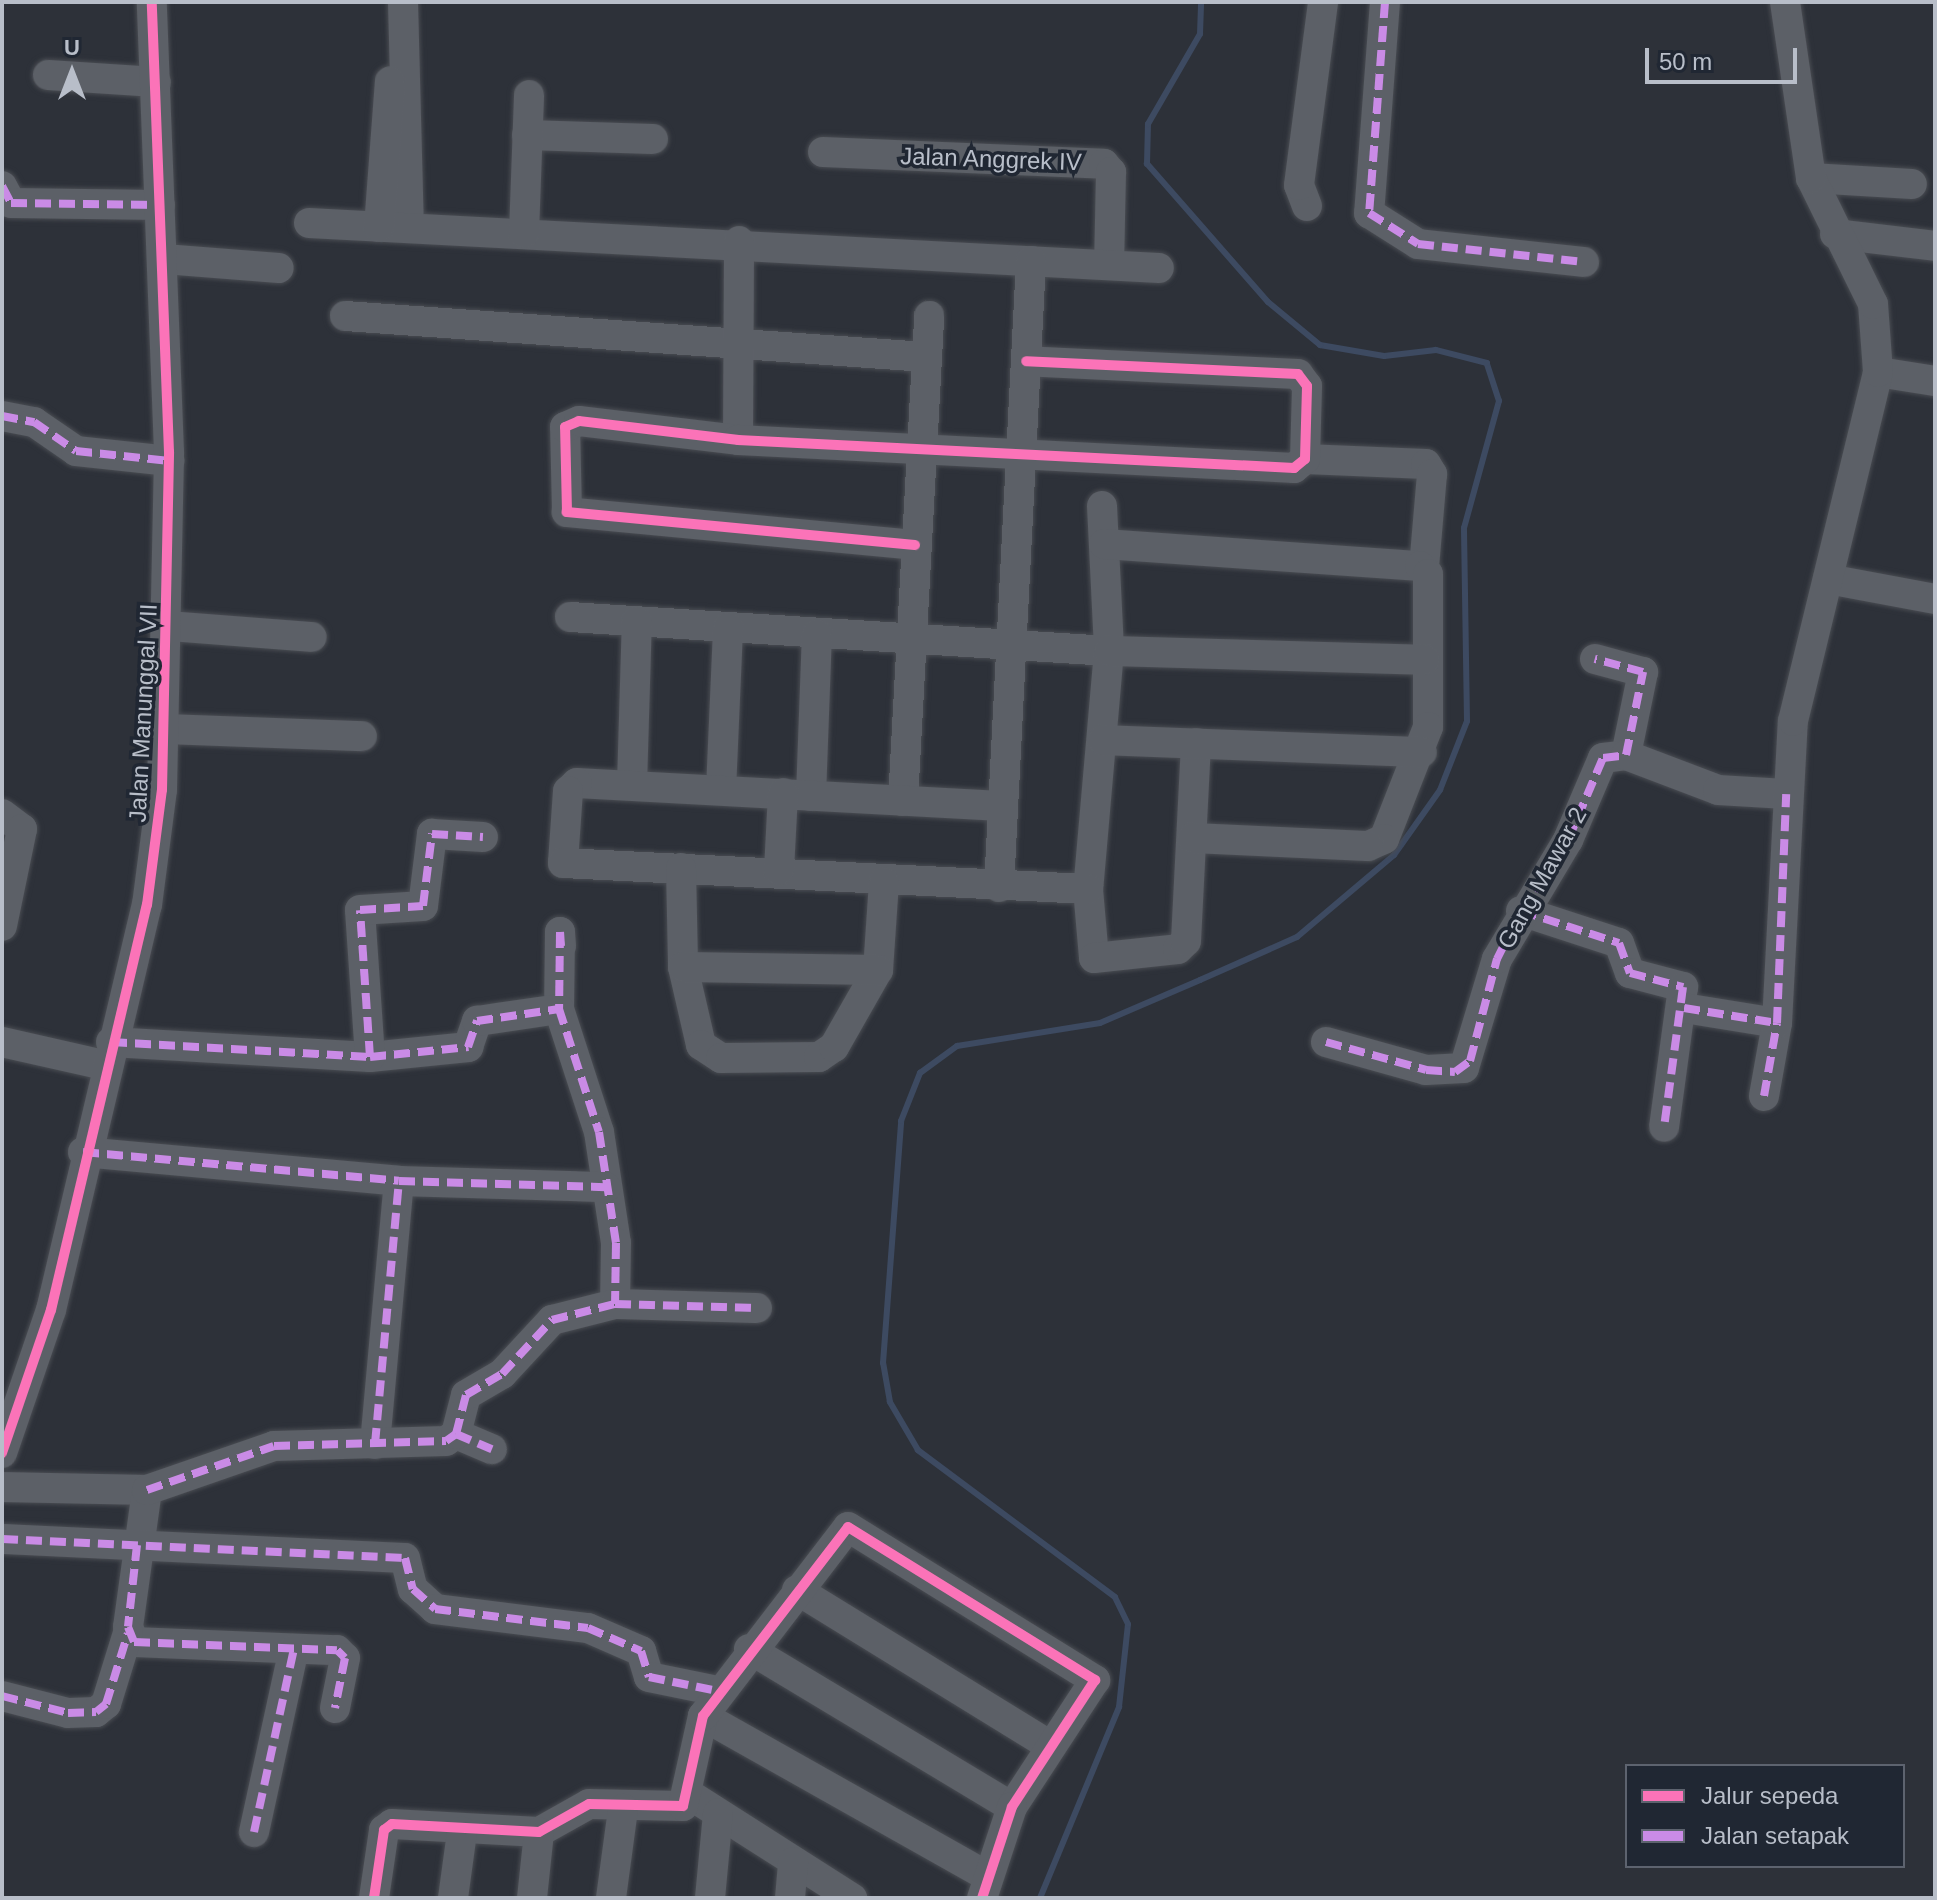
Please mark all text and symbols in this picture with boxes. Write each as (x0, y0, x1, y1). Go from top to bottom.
north arrow (32, 32, 112, 112)
scale bar (1649, 32, 1801, 82)
text: U (64, 35, 80, 60)
text: 50 m (1659, 48, 1712, 75)
street label: Jalan Anggrek IV (899, 141, 1083, 177)
street label: Jalan Manunggal VII (123, 603, 163, 823)
street label: Gang Mawar 2 (1491, 802, 1593, 954)
legend (1625, 1764, 1905, 1868)
text: Jalur sepeda (1701, 1782, 1838, 1809)
text: Jalan setapak (1701, 1822, 1849, 1849)

